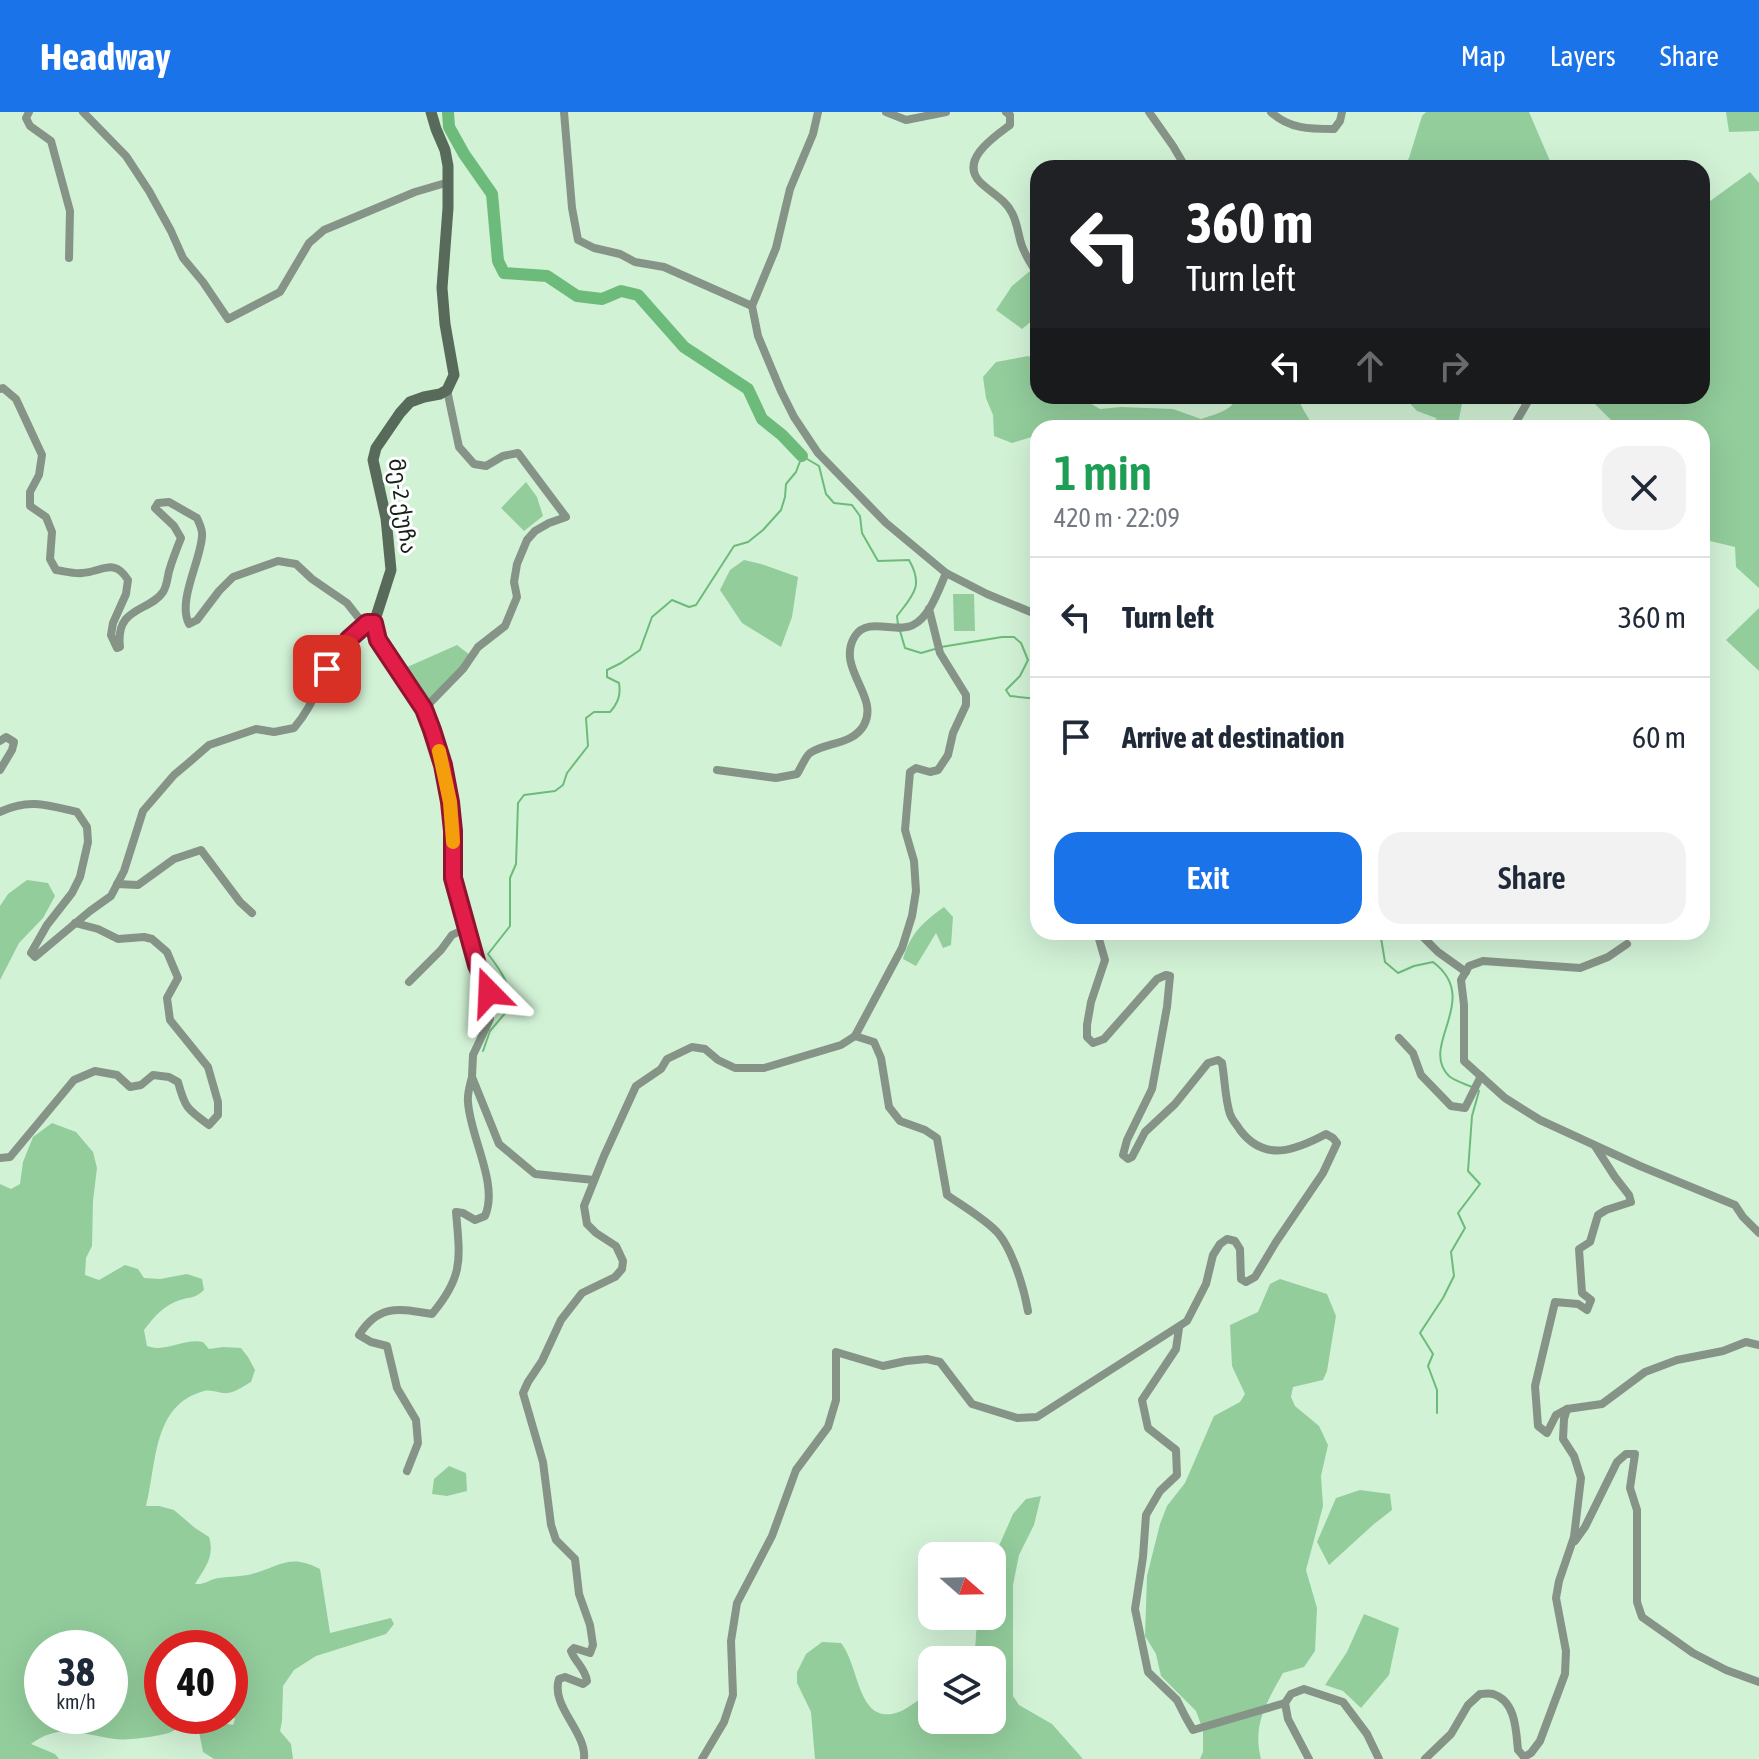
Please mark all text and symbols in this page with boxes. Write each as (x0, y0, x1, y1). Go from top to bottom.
text: Headway (40, 35, 171, 78)
text: Map (1461, 40, 1506, 72)
text: Layers (1550, 40, 1616, 72)
text: Share (1660, 40, 1719, 72)
text: 360 m (1186, 191, 1313, 255)
icon: left (1054, 192, 1158, 296)
text: Turn left (1186, 257, 1296, 299)
icon: left (1264, 344, 1308, 388)
icon: ahead (1348, 344, 1392, 388)
icon: right (1432, 344, 1476, 388)
text: 1 min (1054, 445, 1152, 500)
button: close (1602, 446, 1686, 530)
street label: მე-2 ქუჩა (383, 457, 423, 555)
text: 420 m · 22:09 (1054, 503, 1180, 533)
icon: left (1054, 595, 1098, 639)
text: Turn left (1122, 600, 1214, 634)
text: 360 m (1618, 600, 1686, 634)
pin (293, 635, 361, 703)
icon: arrive (305, 647, 349, 691)
icon: arrive (1054, 715, 1098, 759)
text: Arrive at destination (1122, 720, 1344, 754)
text: 60 m (1632, 720, 1686, 754)
button: Exit (1054, 832, 1362, 924)
button: Share (1378, 832, 1686, 924)
position arrow (447, 950, 531, 1034)
north arrow (918, 1542, 1006, 1630)
map controls (918, 1542, 1006, 1734)
speed limit sign: 40 (144, 1630, 248, 1734)
button: layers (918, 1646, 1006, 1734)
text: 38 (57, 1649, 95, 1694)
text: km/h (56, 1690, 96, 1713)

